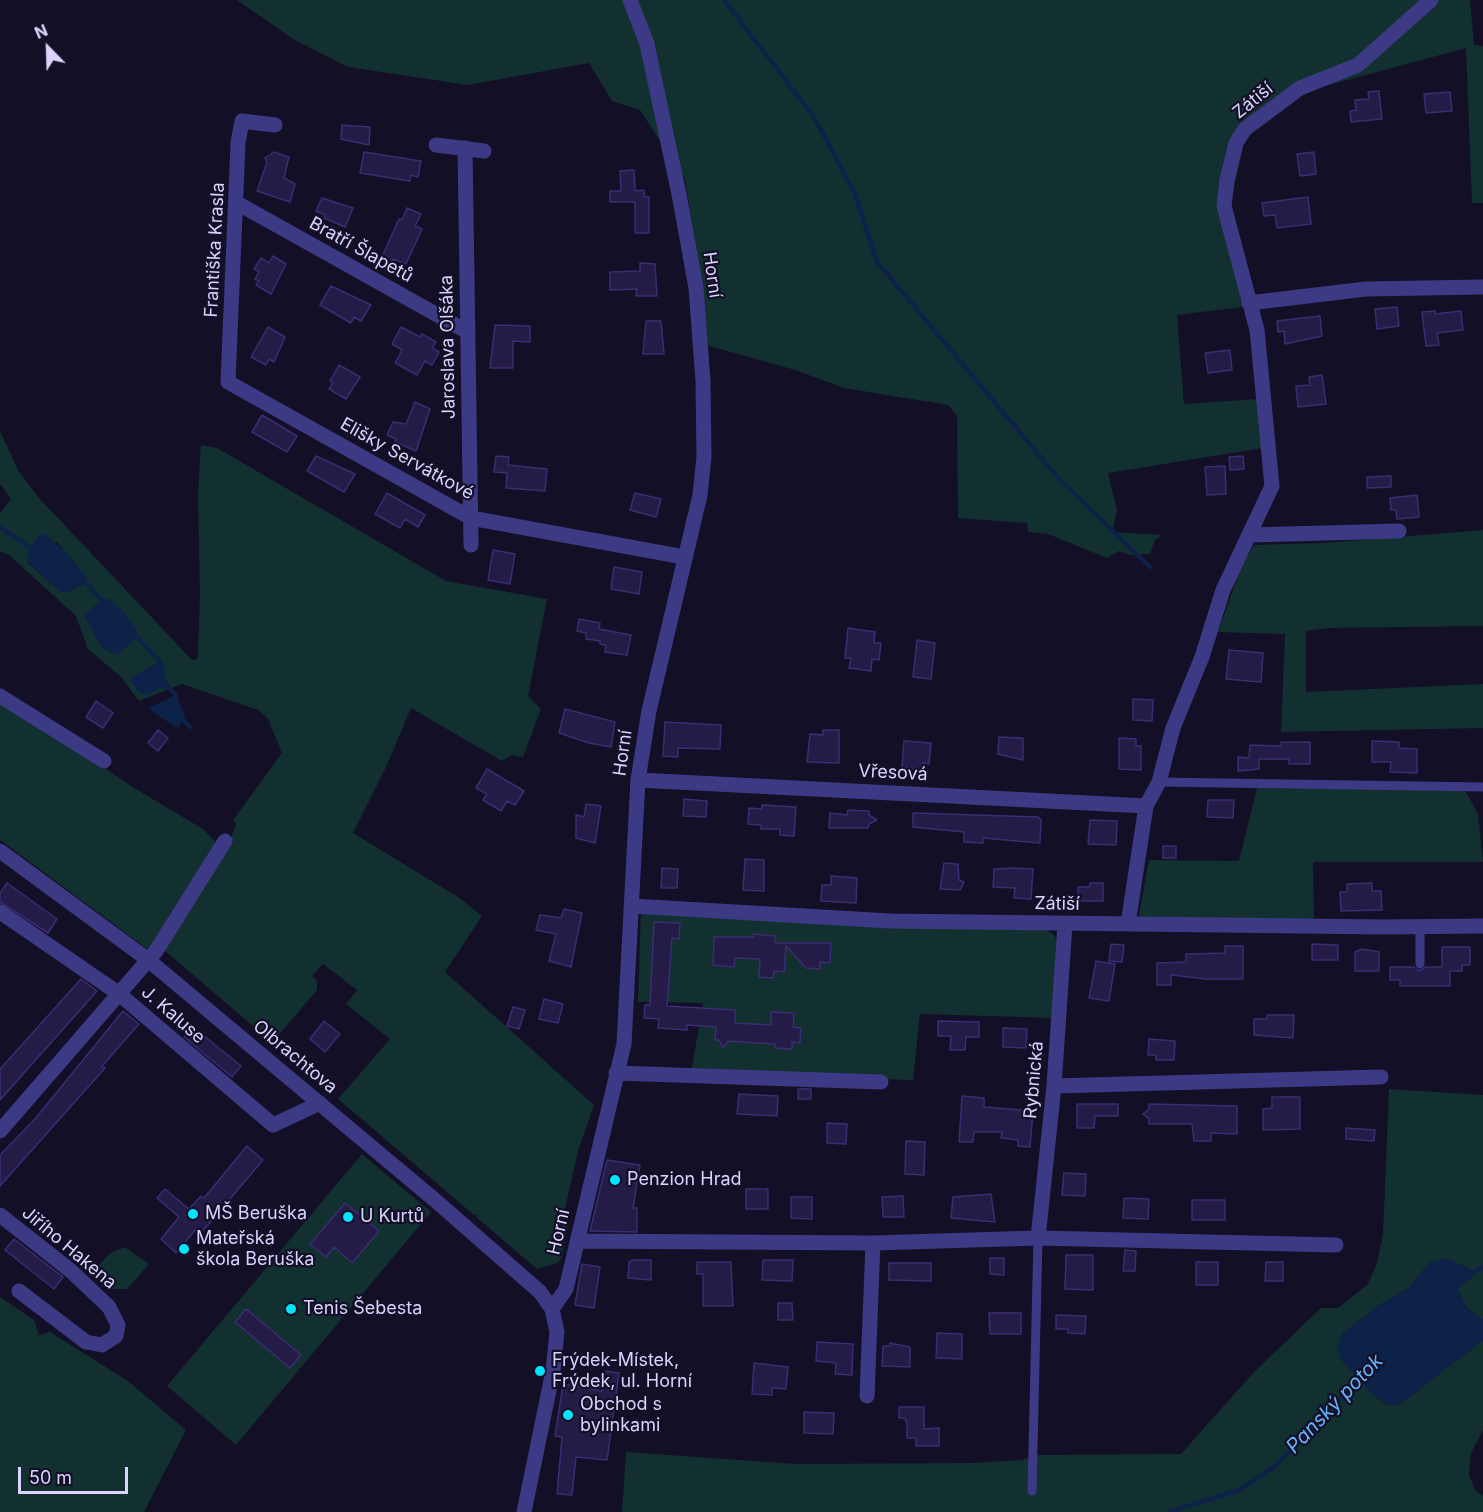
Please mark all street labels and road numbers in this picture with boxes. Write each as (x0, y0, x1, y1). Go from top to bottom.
street label: Zátiší (1229, 78, 1277, 124)
street label: Františka Krasla (201, 182, 229, 318)
street label: Bratří Šlapetů (305, 213, 417, 287)
street label: Horní (698, 251, 726, 299)
street label: Jaroslava Olšáka (436, 275, 460, 419)
street label: Elišky Servátkové (336, 413, 478, 505)
street label: Horní (609, 729, 637, 777)
street label: Vřesová (858, 760, 928, 786)
street label: Zátiší (1034, 893, 1080, 915)
street label: J. Kaluse (137, 982, 209, 1048)
street label: Olbrachtova (249, 1016, 341, 1098)
street label: Rybnická (1020, 1040, 1048, 1120)
street label: Jiřího Hakena (17, 1202, 121, 1294)
street label: Horní (543, 1207, 575, 1257)

